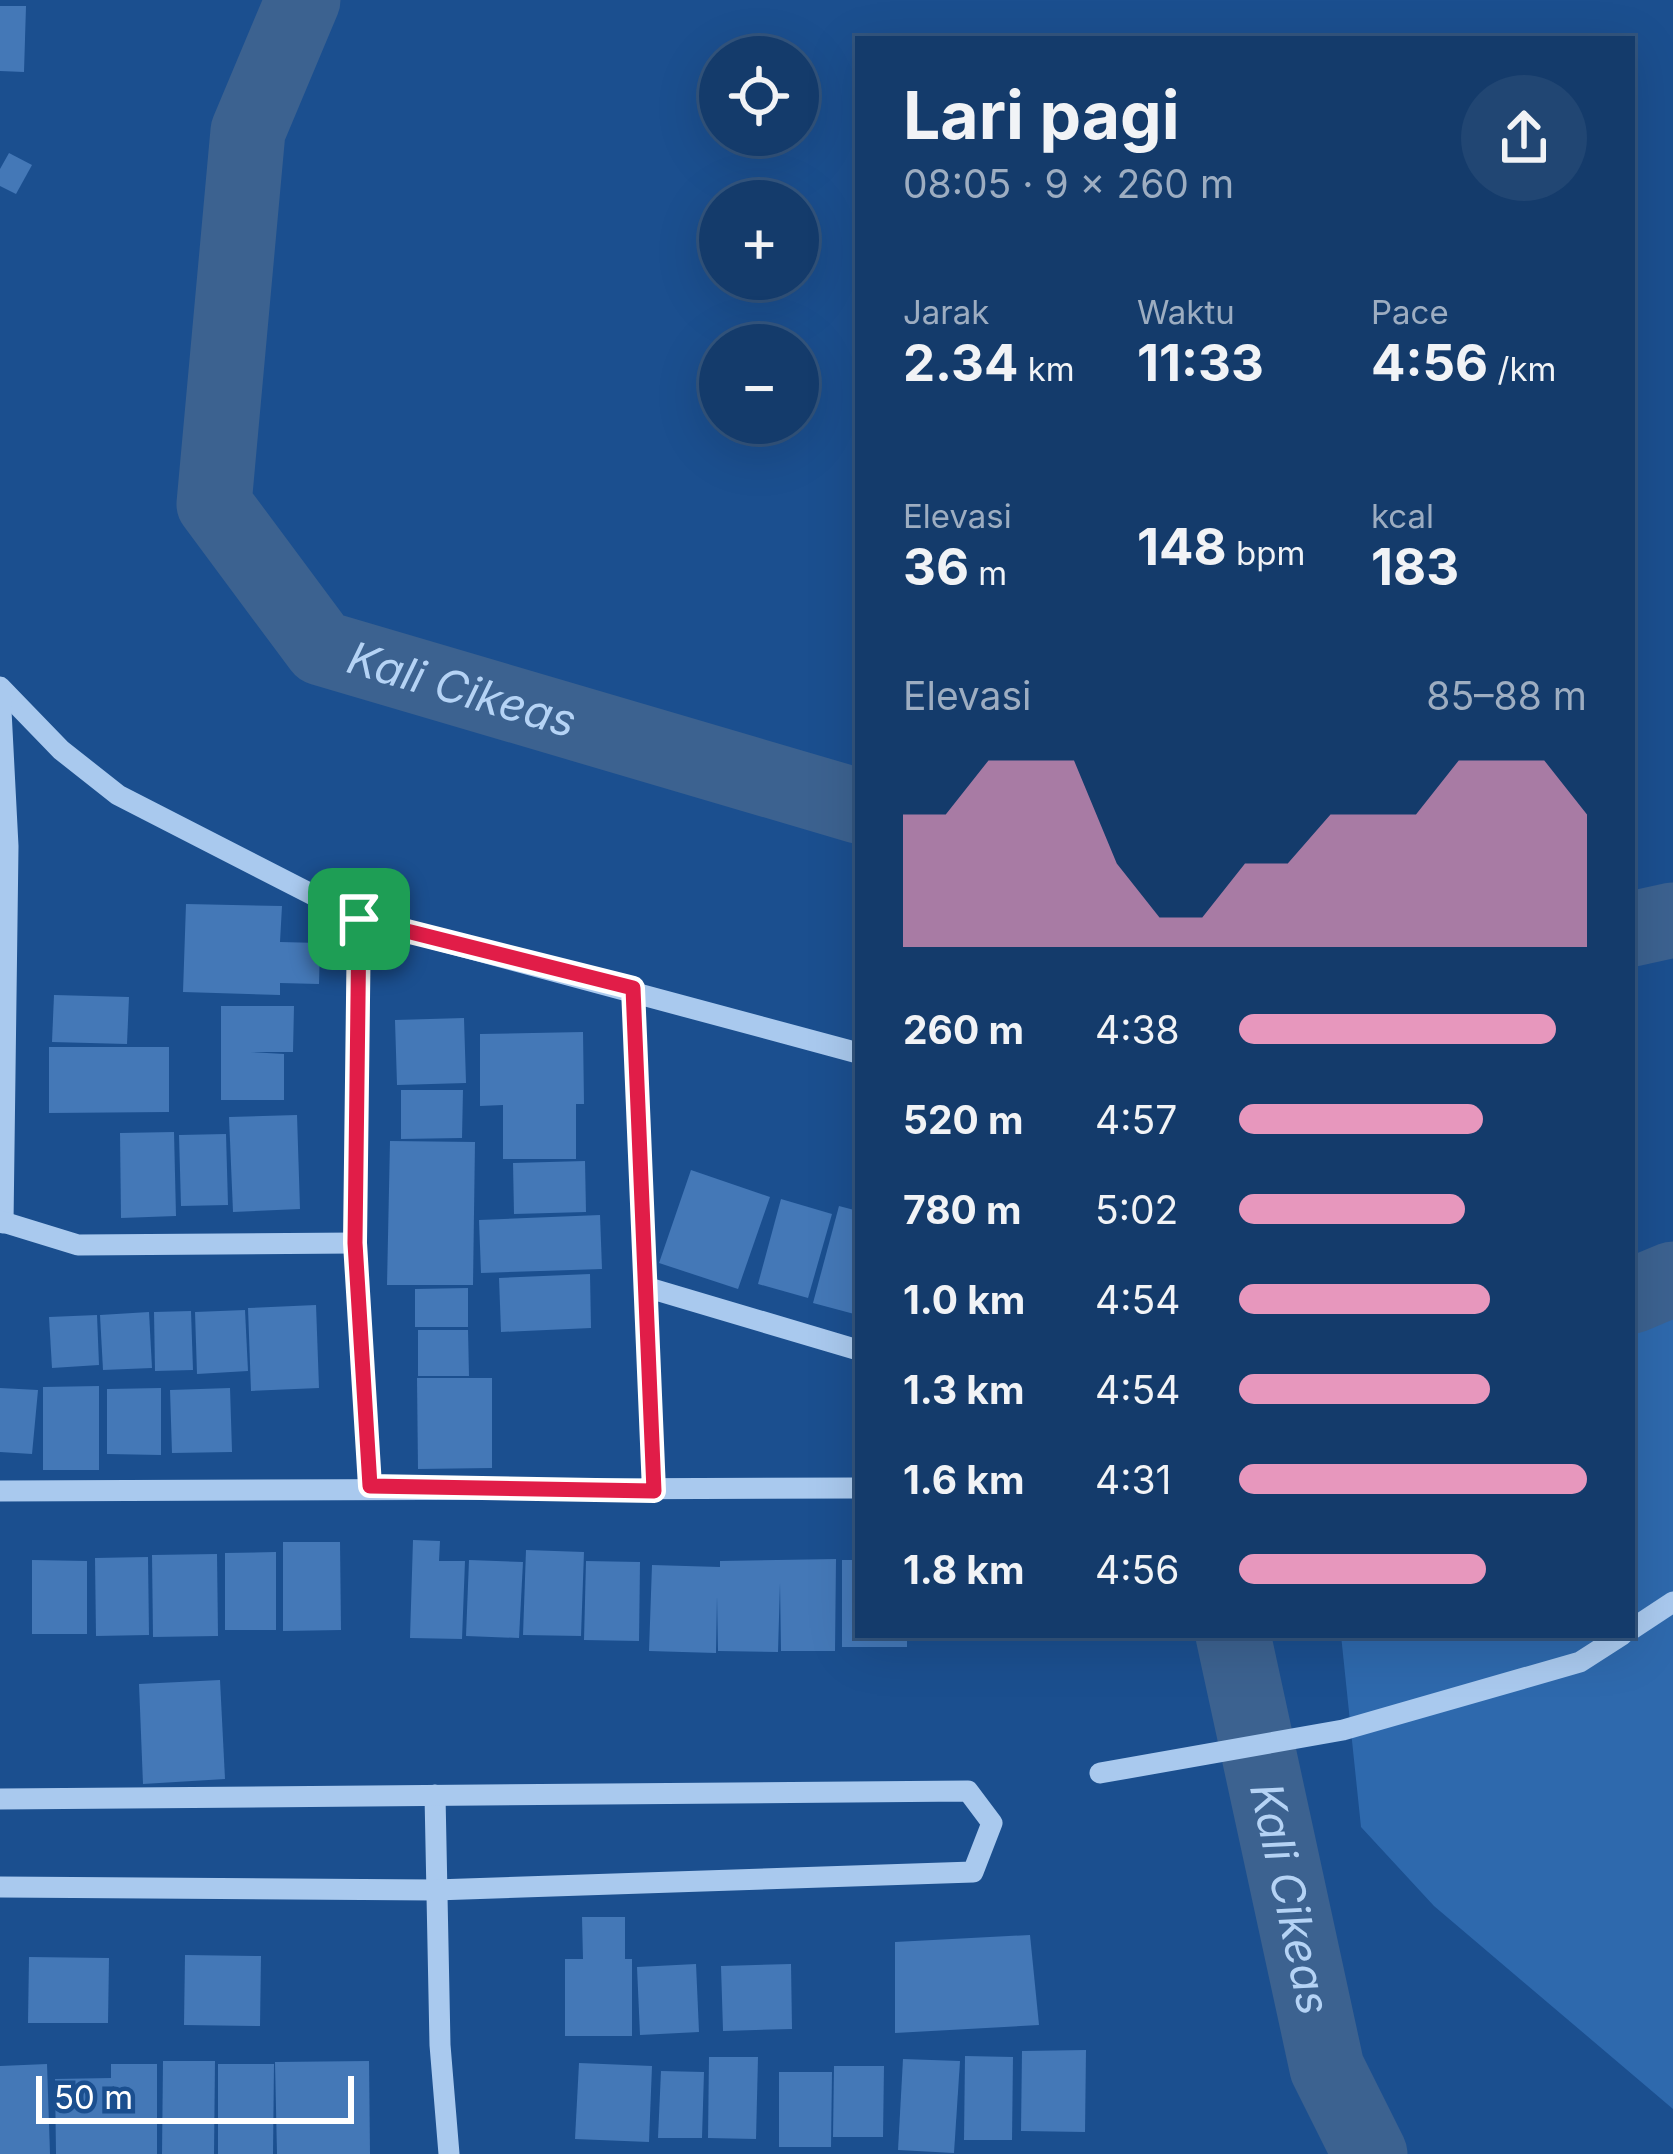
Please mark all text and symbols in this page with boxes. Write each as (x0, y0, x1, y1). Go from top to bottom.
map controls (699, 36, 819, 444)
button: locate (699, 36, 819, 156)
text: Lari pagi (903, 75, 1180, 155)
button: share (1461, 75, 1587, 201)
text: 08:05 · 9 × 260 m (903, 160, 1234, 207)
button: + (699, 180, 819, 300)
text: Jarak (903, 292, 989, 332)
text: Waktu (1137, 292, 1235, 332)
text: Pace (1371, 292, 1449, 332)
button: − (699, 324, 819, 444)
text: 2.34 (903, 332, 1018, 393)
text: 11:33 (1137, 332, 1264, 393)
text: 4:56 (1371, 332, 1488, 393)
text: km (1018, 349, 1075, 389)
text: /km (1488, 349, 1556, 389)
text: Elevasi (903, 496, 1012, 536)
text: kcal (1371, 496, 1434, 536)
text: 148 (1137, 516, 1227, 577)
text: bpm (1227, 533, 1305, 573)
text: 36 (903, 536, 969, 597)
text: 183 (1371, 536, 1459, 597)
text: m (969, 553, 1007, 593)
water label: Kali Cikeas (341, 629, 583, 749)
text: Elevasi (903, 672, 1032, 719)
text: 85–88 m (1426, 672, 1587, 719)
pin (308, 868, 410, 970)
icon: arrive (326, 886, 392, 952)
text: 260 m (903, 1006, 1024, 1053)
text: 4:38 (1095, 1006, 1180, 1053)
text: 520 m (903, 1096, 1024, 1143)
text: 4:57 (1095, 1096, 1177, 1143)
text: 780 m (903, 1186, 1022, 1233)
text: 5:02 (1095, 1186, 1178, 1233)
text: 1.0 km (903, 1276, 1025, 1323)
text: 4:54 (1095, 1276, 1180, 1323)
text: 1.3 km (903, 1366, 1025, 1413)
text: 4:54 (1095, 1366, 1180, 1413)
text: 1.6 km (903, 1456, 1024, 1503)
text: 4:31 (1095, 1456, 1171, 1503)
text: 1.8 km (903, 1546, 1025, 1593)
text: 4:56 (1095, 1546, 1179, 1593)
water label: Kali Cikeas (1239, 1778, 1343, 2020)
scale bar (36, 2070, 354, 2123)
text: 50 m (54, 2077, 133, 2117)

